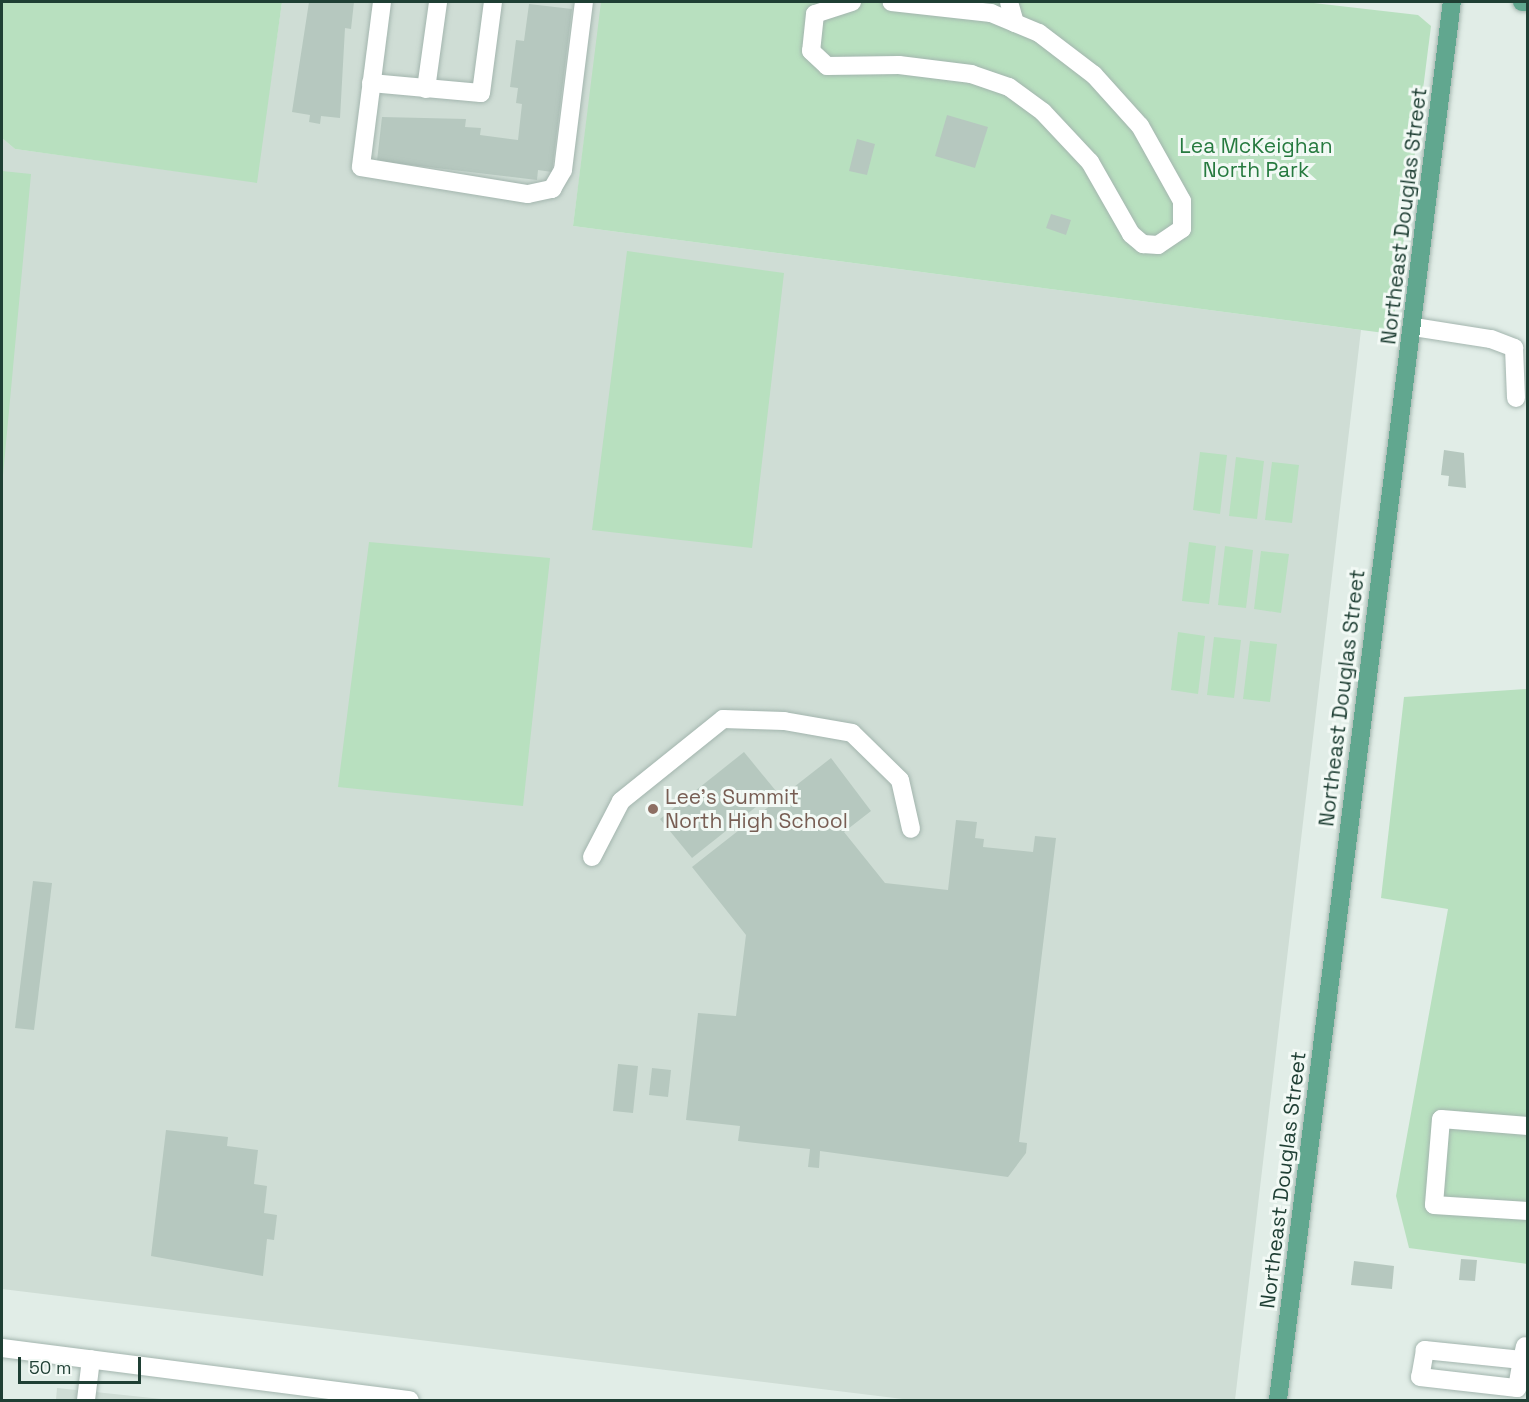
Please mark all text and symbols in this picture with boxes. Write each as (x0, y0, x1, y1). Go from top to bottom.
street label: Northeast Douglas Street (1376, 86, 1432, 346)
park label: Lea McKeighan North Park (1179, 133, 1333, 183)
street label: Northeast Douglas Street (1314, 568, 1370, 828)
place label: Lee's Summit North High School (665, 784, 848, 834)
marker: Lee's Summit North High School (646, 802, 660, 816)
street label: Northeast Douglas Street (1255, 1050, 1311, 1310)
scale bar (21, 1345, 144, 1383)
text: 50 m (29, 1356, 71, 1379)

